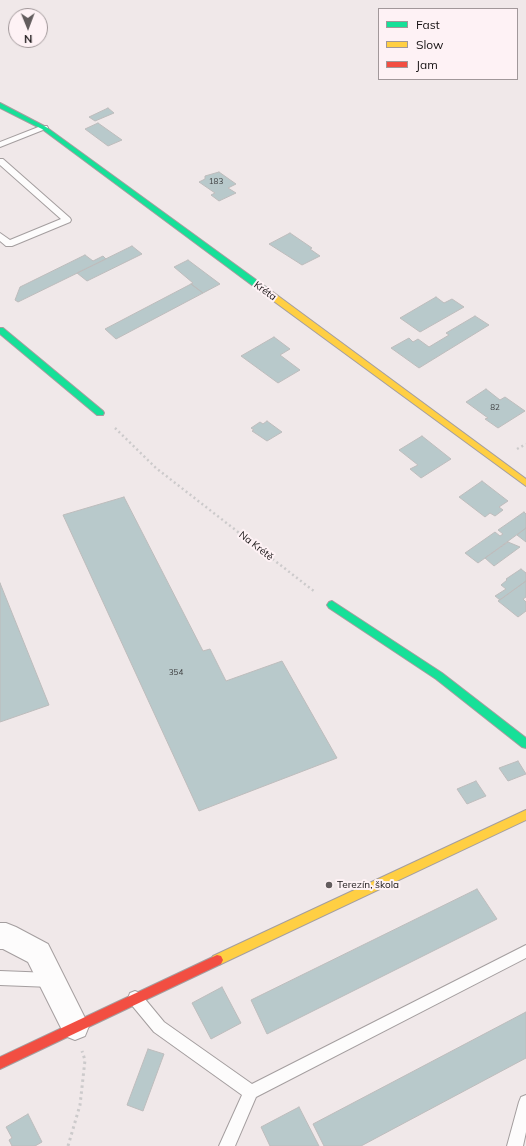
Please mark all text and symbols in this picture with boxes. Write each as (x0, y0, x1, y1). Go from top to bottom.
north arrow (8, 8, 48, 48)
legend (378, 8, 518, 80)
text: Fast (416, 17, 440, 32)
text: N (24, 32, 32, 46)
text: Slow (416, 37, 444, 52)
text: Jam (416, 57, 438, 72)
house number: 183 (209, 177, 223, 187)
street label: Kréta (251, 279, 279, 303)
house number: 82 (490, 403, 500, 413)
street label: Na Krétě (236, 529, 276, 563)
house number: 354 (169, 668, 183, 678)
place label: Terezín, škola (337, 879, 399, 891)
marker: Terezín, škola (324, 880, 334, 890)

